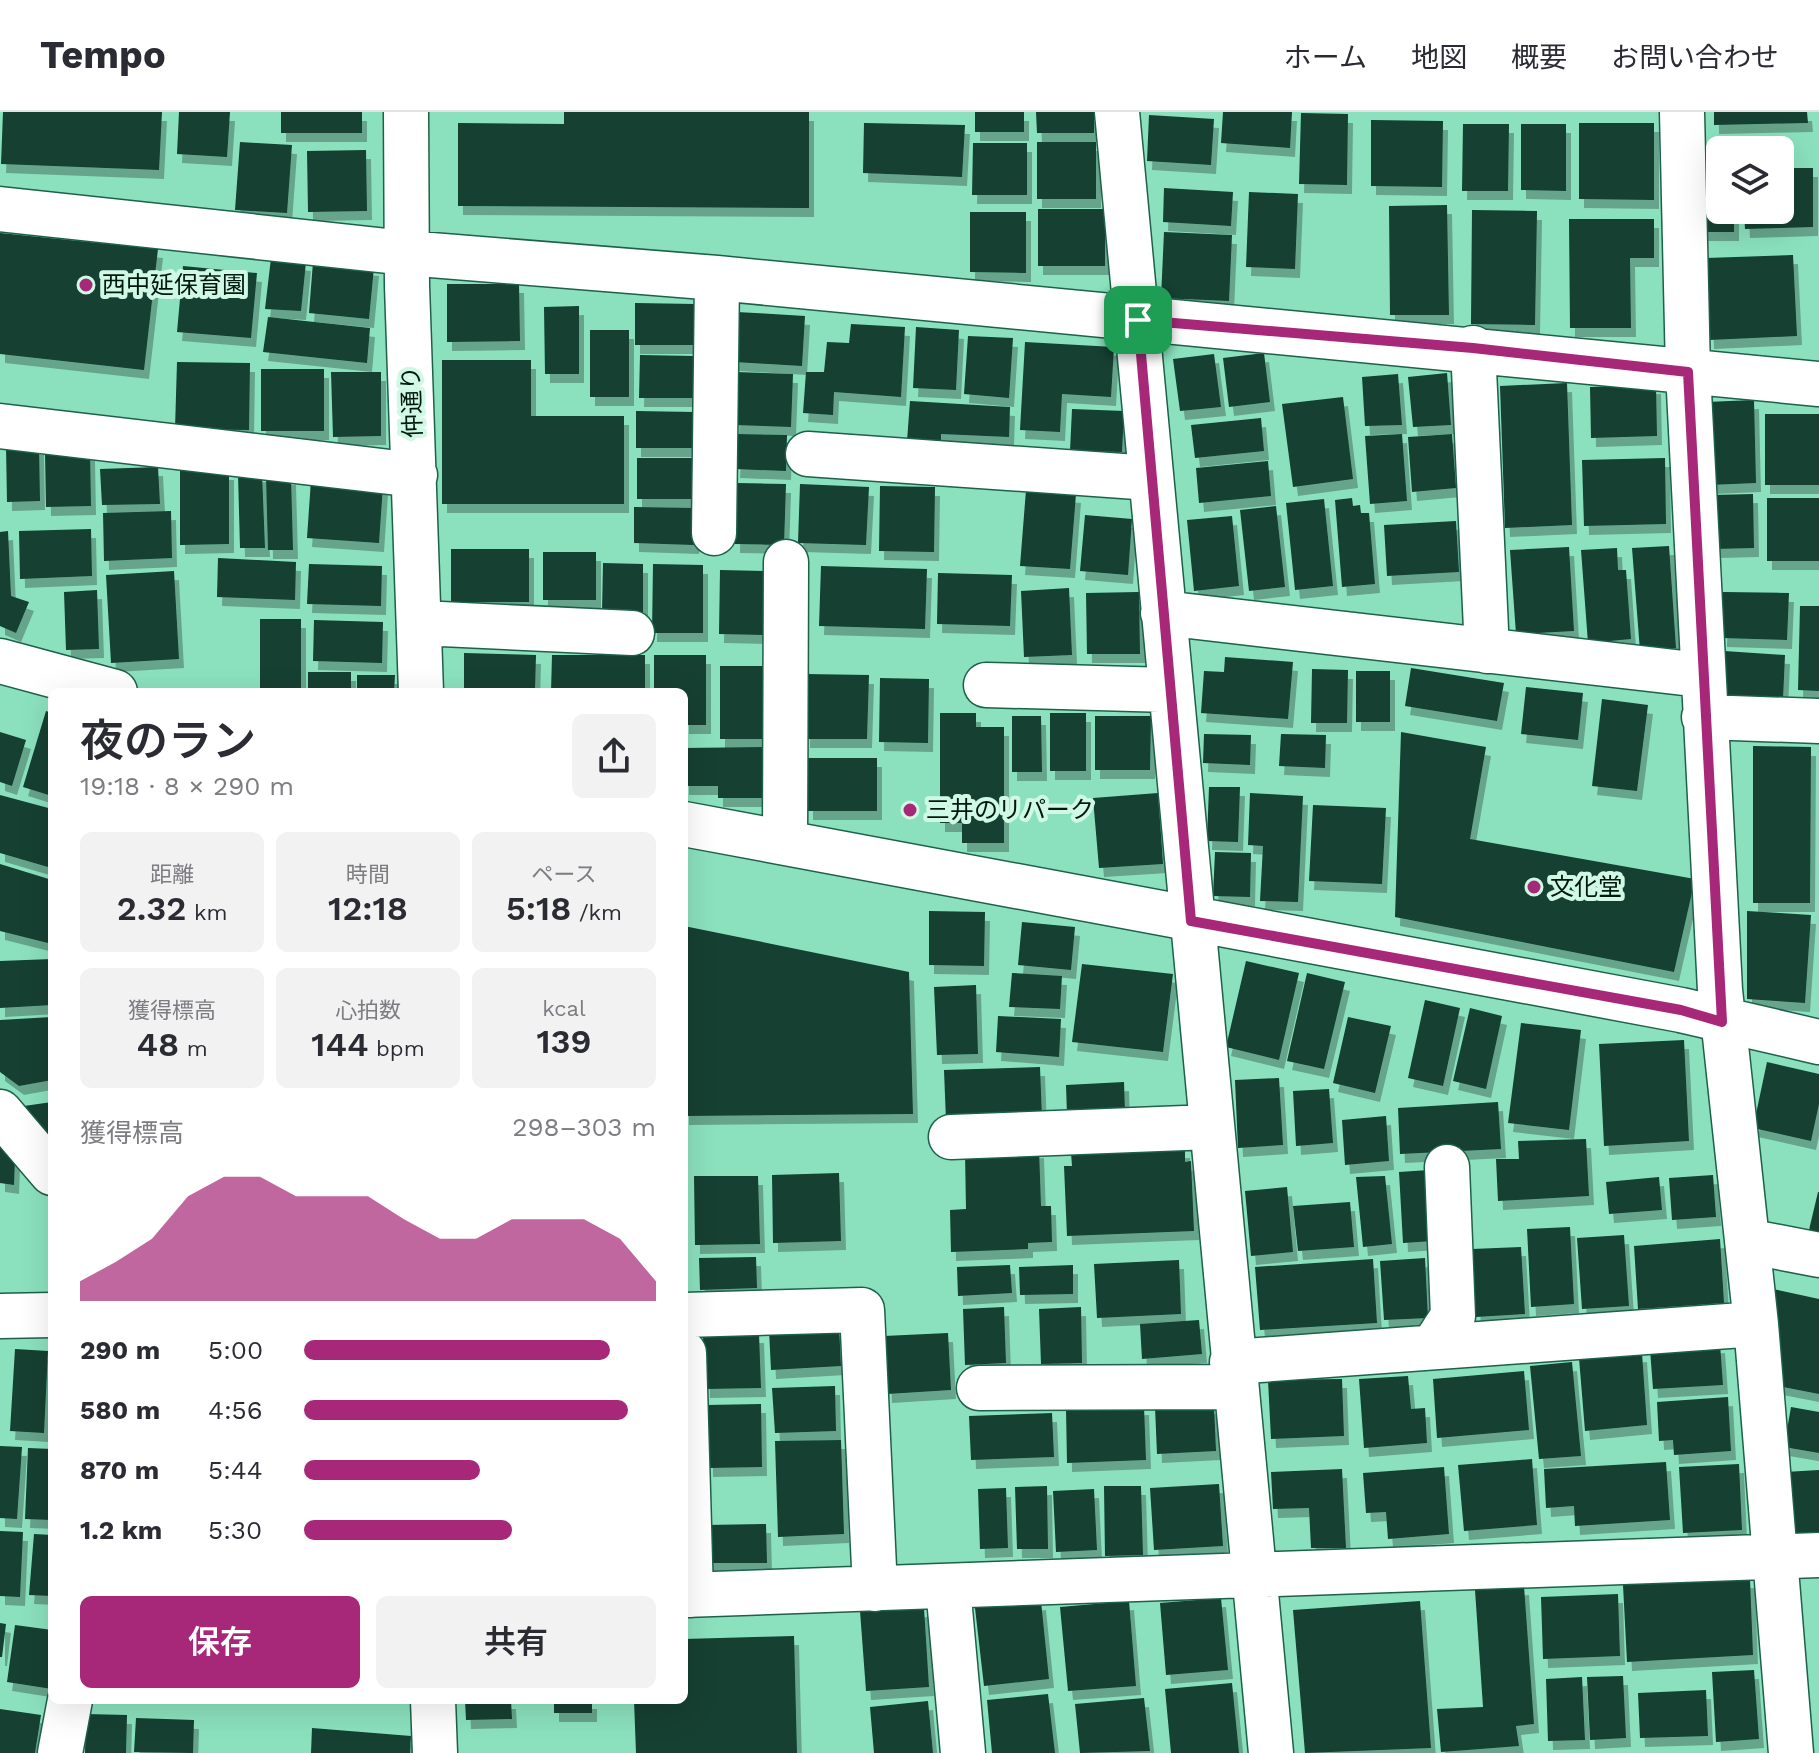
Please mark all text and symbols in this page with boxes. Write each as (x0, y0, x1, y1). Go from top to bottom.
text: Tempo (40, 33, 166, 77)
text: ホーム (1284, 41, 1367, 74)
text: 地図 (1411, 41, 1467, 74)
text: 概要 (1511, 41, 1567, 74)
text: お問い合わせ (1611, 41, 1779, 74)
map controls (1706, 136, 1794, 224)
button: layers (1706, 136, 1794, 224)
place label: 西中延保育園 (102, 271, 246, 299)
marker: 西中延保育園 (77, 276, 95, 294)
pin (1104, 286, 1172, 354)
icon: arrive (1116, 298, 1160, 342)
street label: 仲通り (397, 366, 427, 438)
button: share (572, 714, 656, 798)
text: 夜のラン (80, 715, 256, 767)
text: 19:18 · 8 × 290 m (80, 771, 294, 801)
place label: 三井のリパーク (926, 796, 1094, 824)
marker: 三井のリパーク (901, 801, 919, 819)
text: 距離 (150, 862, 194, 887)
text: 時間 (346, 862, 390, 887)
text: ペース (532, 862, 596, 887)
place label: 文化堂 (1550, 873, 1622, 901)
marker: 文化堂 (1525, 878, 1543, 896)
text: 2.32 (117, 888, 186, 928)
text: 12:18 (328, 888, 408, 928)
text: 5:18 (506, 888, 571, 928)
text: km (186, 900, 227, 925)
text: /km (571, 900, 622, 925)
text: kcal (542, 996, 586, 1021)
text: 獲得標高 (128, 998, 216, 1023)
text: 心拍数 (335, 998, 401, 1023)
text: 139 (536, 1021, 592, 1061)
text: 48 (136, 1024, 179, 1064)
text: 144 (311, 1024, 369, 1064)
text: m (179, 1036, 208, 1061)
text: bpm (369, 1036, 425, 1061)
text: 298–303 m (512, 1112, 656, 1142)
text: 獲得標高 (80, 1118, 184, 1148)
text: 290 m (80, 1335, 160, 1365)
text: 5:00 (208, 1335, 263, 1365)
text: 580 m (80, 1395, 160, 1425)
text: 4:56 (208, 1395, 263, 1425)
text: 870 m (80, 1455, 159, 1485)
text: 5:44 (208, 1455, 263, 1485)
text: 1.2 km (80, 1515, 162, 1545)
text: 5:30 (208, 1515, 262, 1545)
button: 保存 (80, 1596, 360, 1688)
button: 共有 (376, 1596, 656, 1688)

